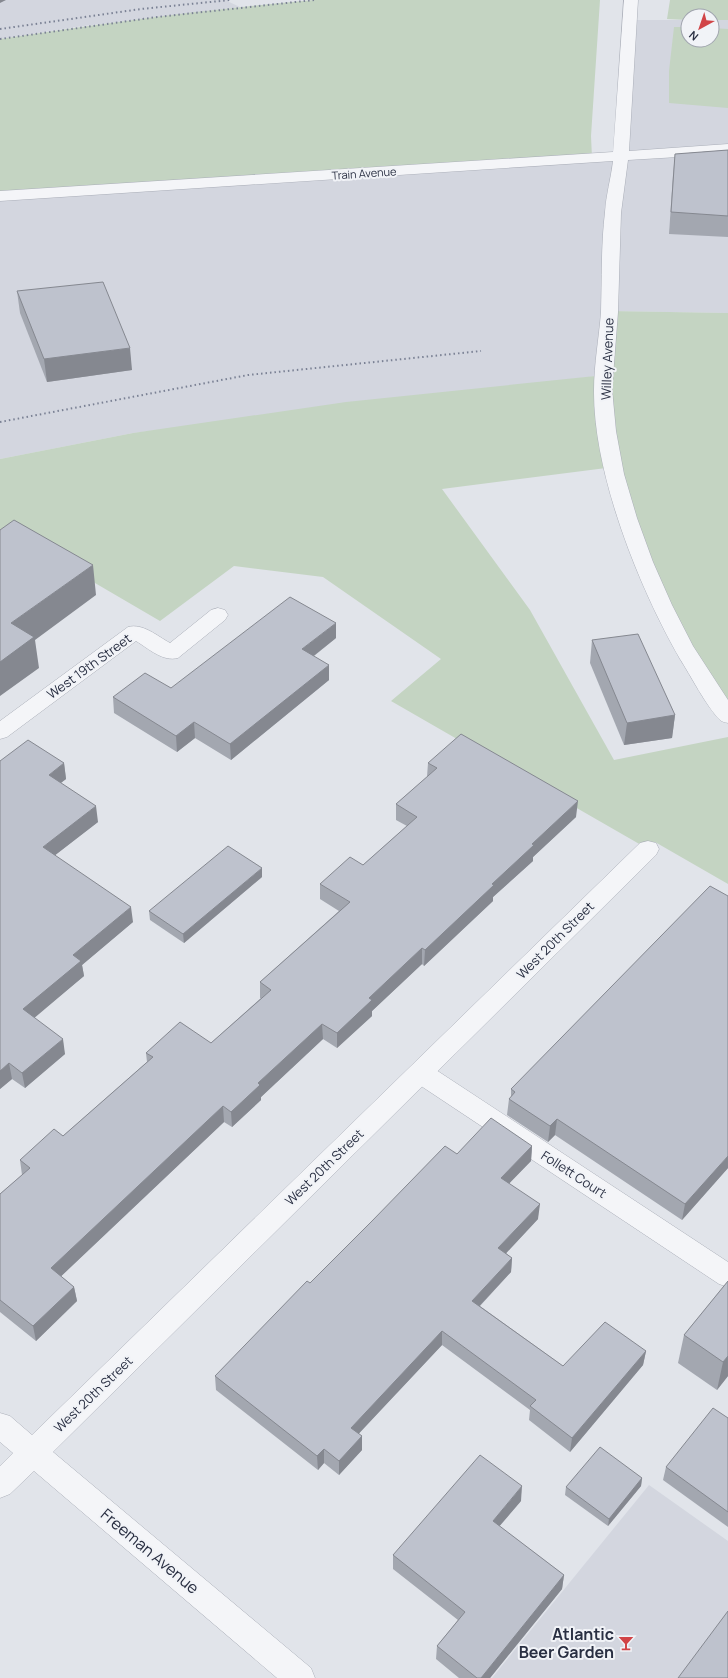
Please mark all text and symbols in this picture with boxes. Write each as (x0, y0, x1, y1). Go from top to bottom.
north arrow (680, 8, 720, 48)
text: N (685, 28, 701, 44)
street label: Train Avenue (331, 163, 397, 183)
street label: Willey Avenue (597, 317, 617, 401)
street label: West 19th Street (43, 629, 135, 703)
street label: West 20th Street (512, 897, 598, 983)
street label: West 20th Street (281, 1125, 367, 1209)
street label: Follett Court (538, 1146, 610, 1202)
street label: West 20th Street (50, 1352, 136, 1436)
street label: Freeman Avenue (96, 1503, 204, 1599)
place label: Atlantic Beer Garden (519, 1623, 614, 1663)
bar icon: Atlantic Beer Garden (617, 1634, 635, 1652)

